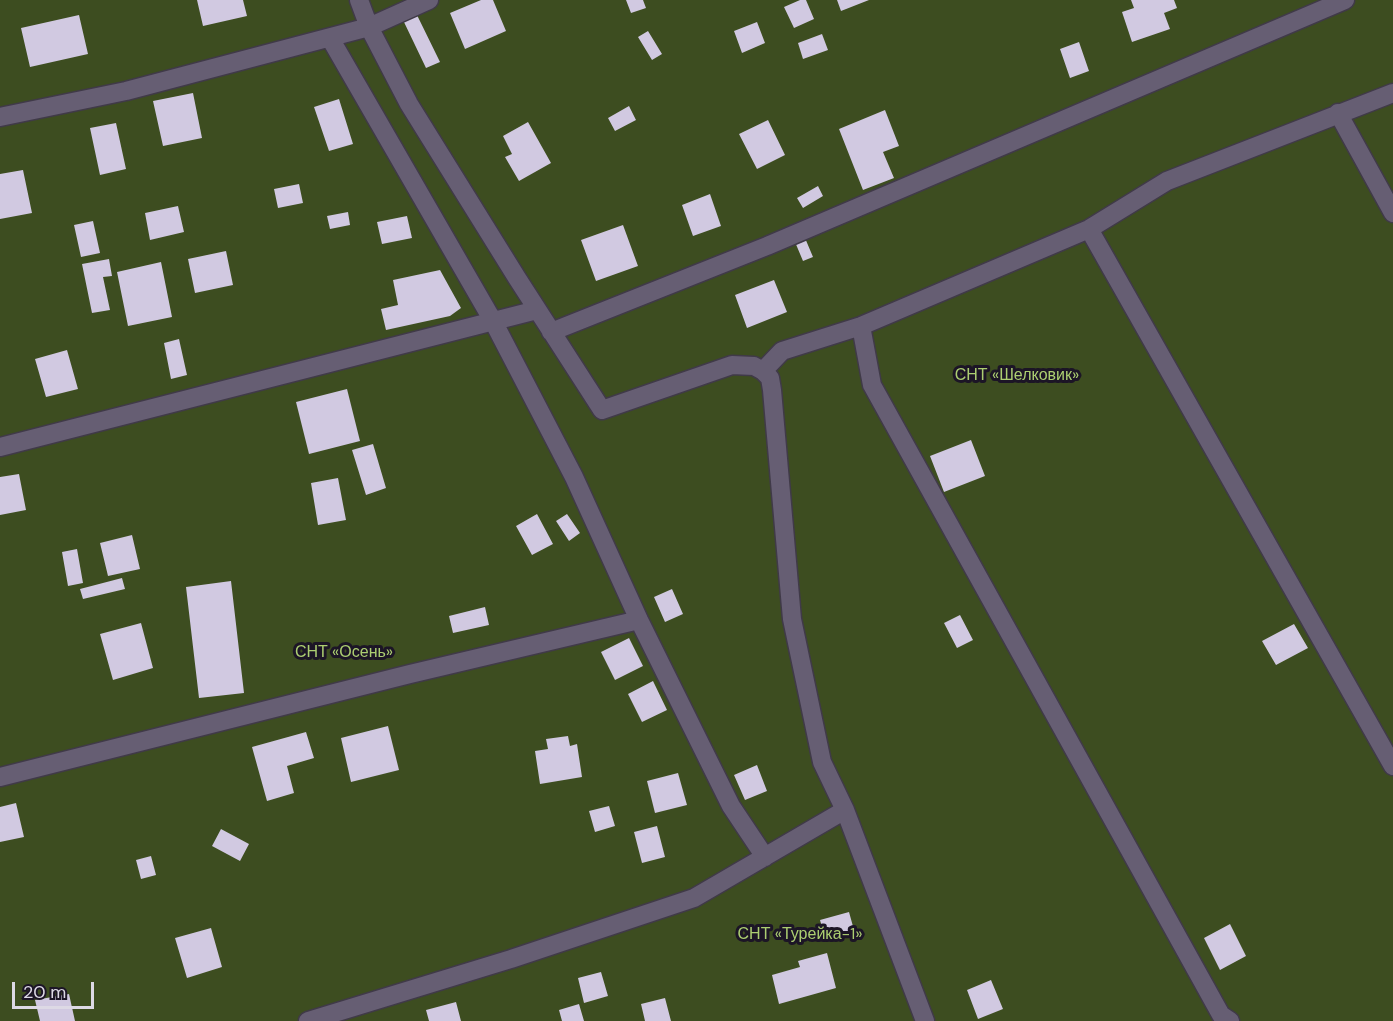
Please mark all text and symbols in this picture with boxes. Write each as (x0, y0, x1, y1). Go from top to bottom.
park label: СНТ «Шелковик» (955, 366, 1079, 386)
park label: СНТ «Осень» (295, 643, 393, 663)
park label: СНТ «Турейка-1» (738, 925, 862, 945)
scale bar (15, 970, 98, 1008)
text: 20 m (23, 980, 66, 1004)

